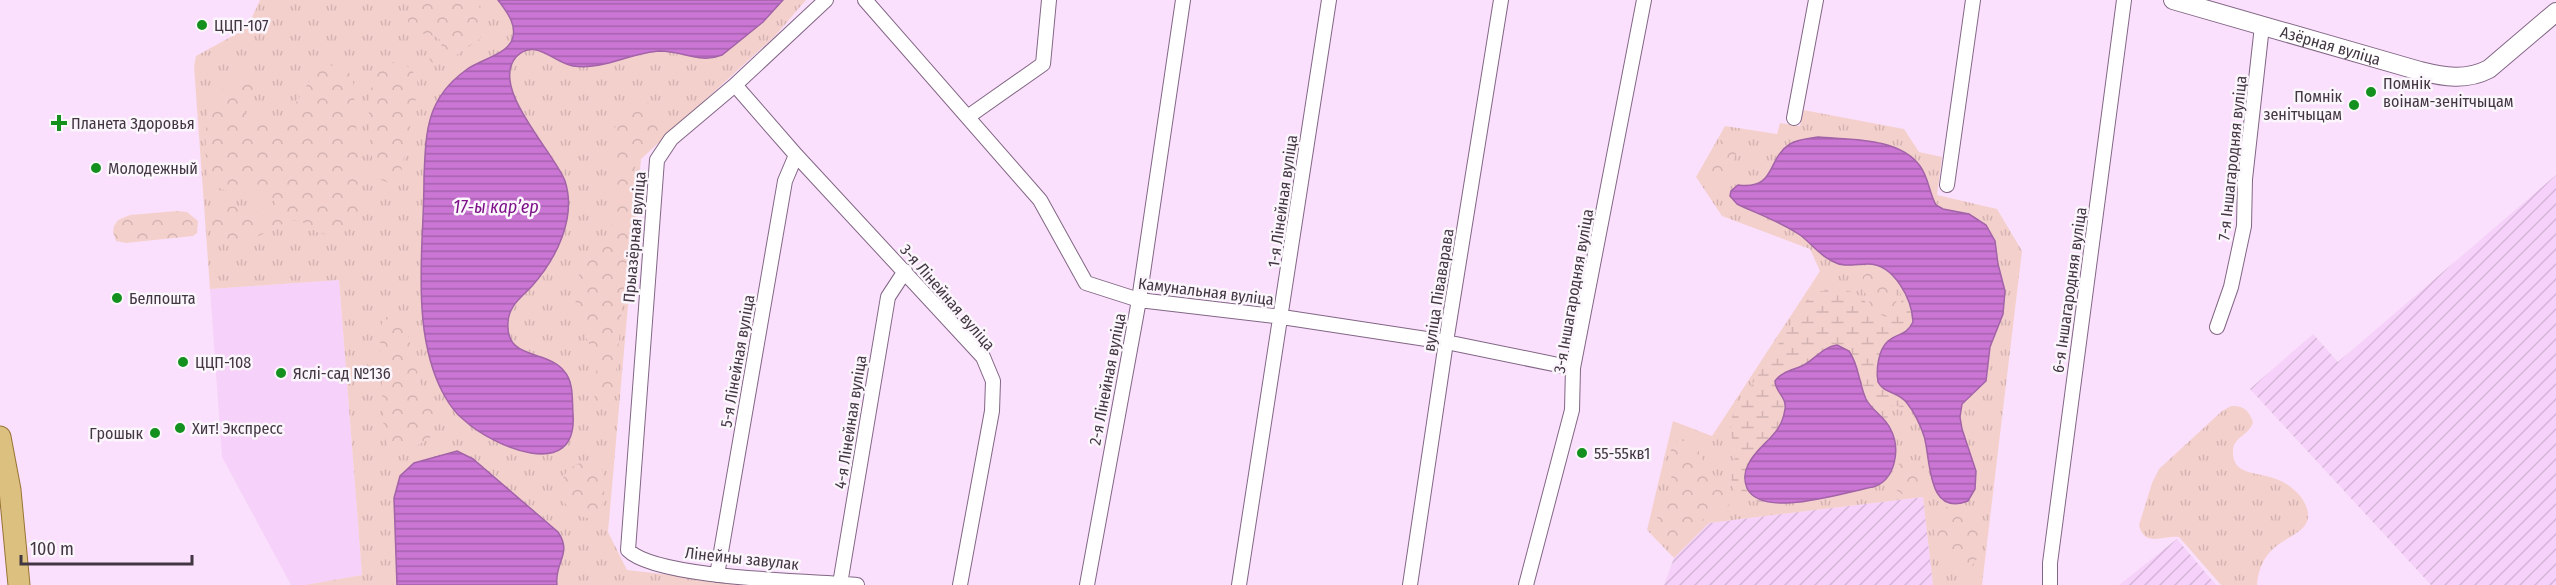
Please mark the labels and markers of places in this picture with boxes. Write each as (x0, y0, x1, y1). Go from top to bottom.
place label: ЦЦП-107 (214, 16, 269, 35)
marker: ЦЦП-107 (195, 18, 209, 32)
place label: Помнік воінам-зенітчыцам (2383, 74, 2514, 111)
marker: Помнік воінам-зенітчыцам (2364, 85, 2378, 99)
place label: Помнік зенітчыцам (2263, 87, 2342, 124)
marker: Помнік зенітчыцам (2347, 98, 2361, 112)
place label: Планета Здоровья (71, 114, 195, 133)
marker: Планета Здоровья (52, 116, 66, 130)
place label: Молодежный (108, 159, 198, 178)
marker: Молодежный (89, 161, 103, 175)
place label: Белпошта (129, 289, 196, 308)
marker: Белпошта (110, 291, 124, 305)
place label: ЦЦП-108 (195, 353, 251, 372)
marker: ЦЦП-108 (176, 355, 190, 369)
place label: Яслі-сад №136 (293, 364, 391, 383)
marker: Яслі-сад №136 (274, 366, 288, 380)
place label: Хит! Экспресс (192, 419, 283, 438)
marker: Хит! Экспресс (173, 421, 187, 435)
place label: Грошык (89, 424, 143, 443)
marker: Грошык (148, 426, 162, 440)
place label: 55-55кв1 (1594, 444, 1650, 463)
marker: 55-55кв1 (1575, 446, 1589, 460)

